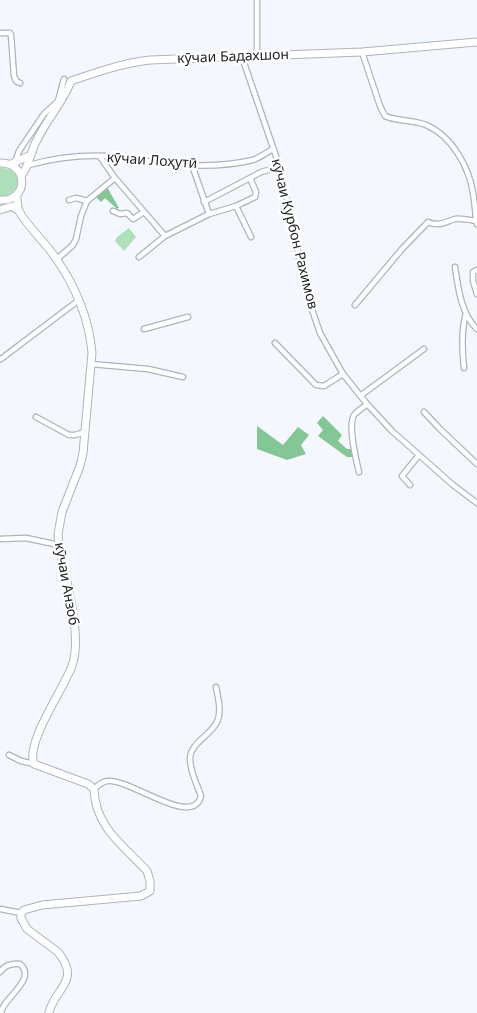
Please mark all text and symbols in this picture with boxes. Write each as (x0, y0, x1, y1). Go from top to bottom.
street label: кӯчаи Бадахшон (177, 47, 289, 67)
street label: кӯчаи Лоҳутӣ (106, 149, 198, 173)
street label: кӯчаи Курбон Рахимов (267, 157, 321, 311)
street label: кӯчаи Анзоб (50, 541, 82, 627)

